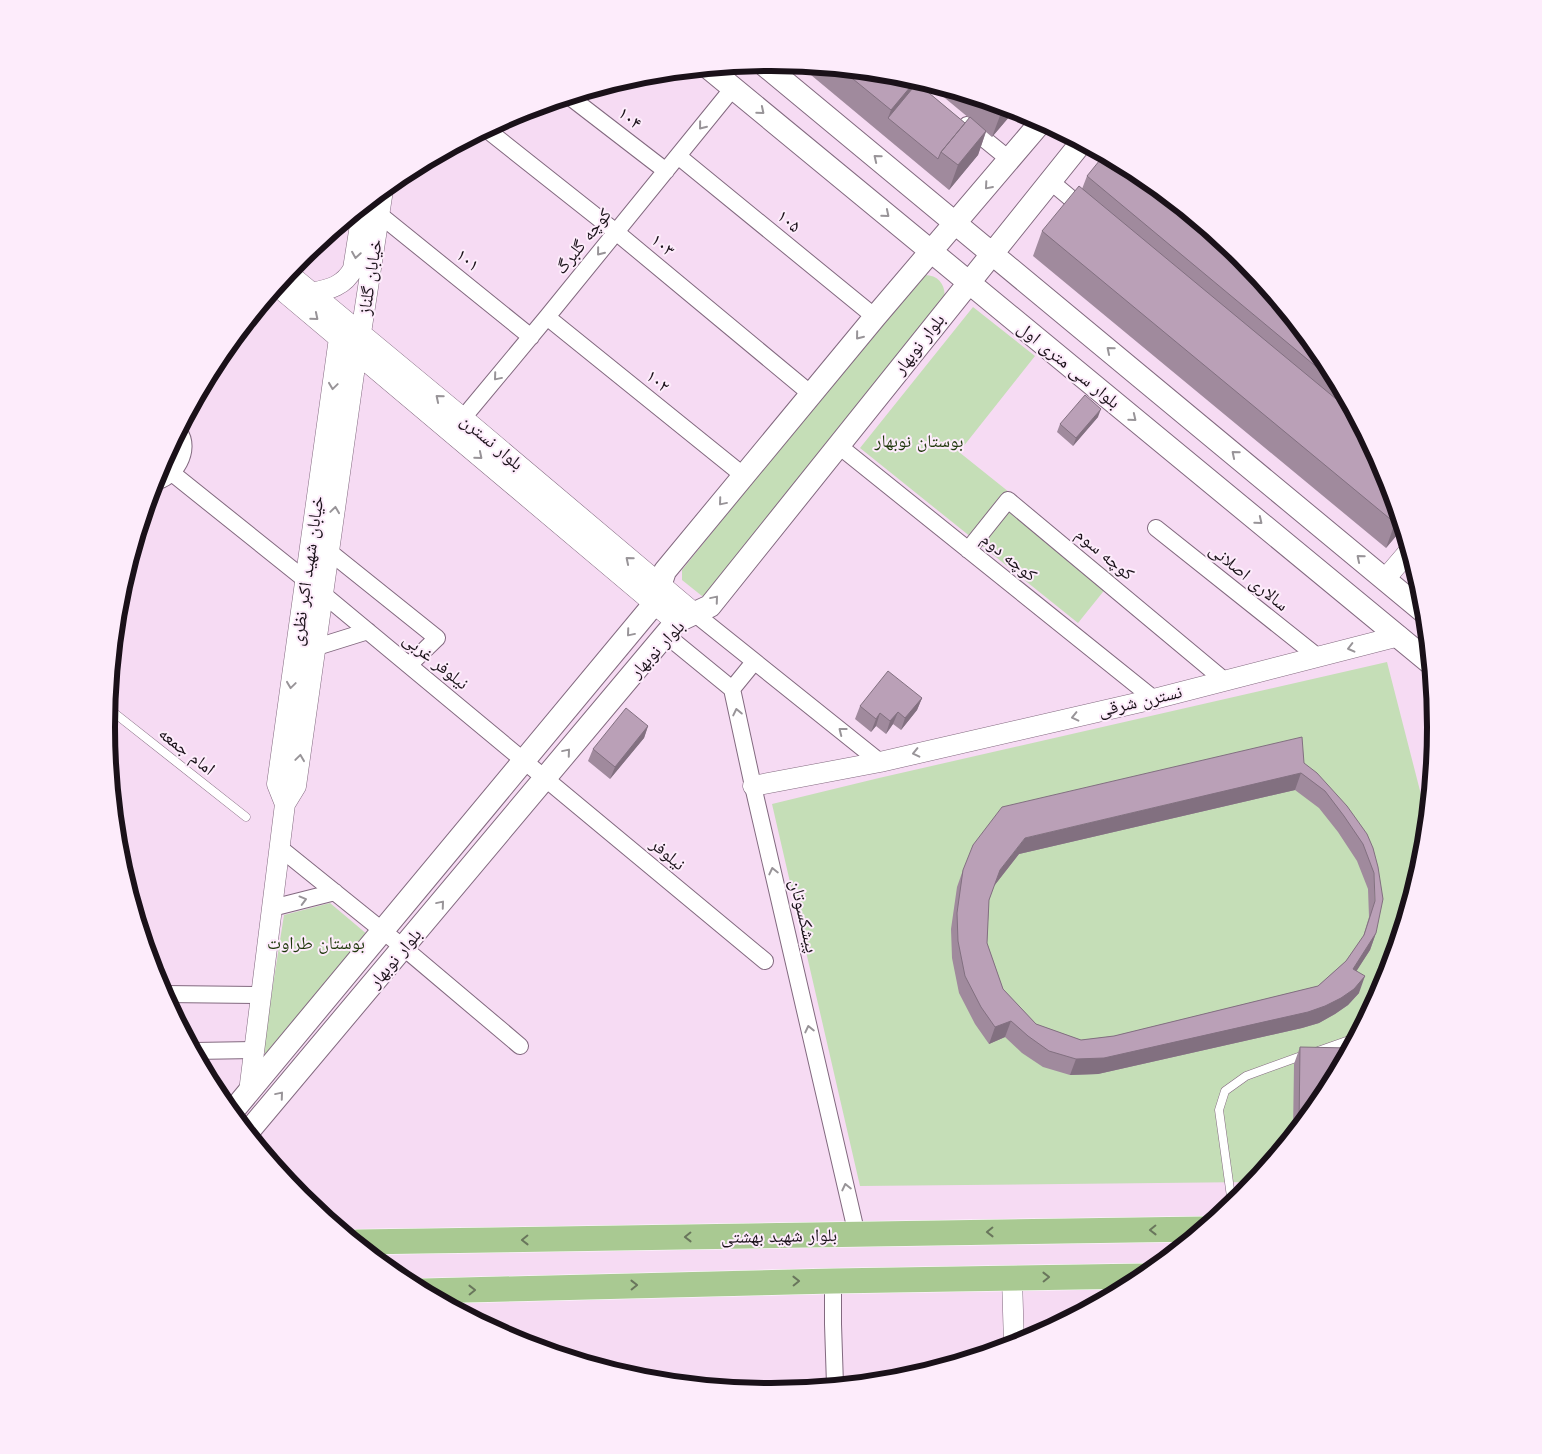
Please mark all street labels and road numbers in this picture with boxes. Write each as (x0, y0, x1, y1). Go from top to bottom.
street label: ۱۰۴ (612, 100, 648, 136)
street label: کوچه گلبرگ (548, 202, 618, 280)
street label: ۱۰۵ (771, 203, 807, 239)
street label: ۱۰۳ (645, 227, 681, 263)
street label: خیابان گلناز (351, 237, 389, 318)
street label: ۱۰۱ (450, 242, 486, 278)
street label: بلوار نوبهار (886, 308, 951, 381)
street label: بلوار سی متری اول (1012, 315, 1126, 415)
street label: ۱۰۲ (640, 363, 676, 399)
street label: بلوار نسترن (455, 408, 529, 476)
street label: خیابان شهید اکبر نظری (284, 494, 330, 648)
street label: کوچه سوم (1070, 522, 1141, 587)
street label: کوچه دوم (975, 526, 1043, 588)
street label: سالاری اصلانی (1204, 537, 1294, 617)
street label: بلوار نوبهار (623, 614, 691, 685)
street label: نیلوفر غربی (397, 626, 475, 696)
street label: نسترن شرقی (1095, 679, 1185, 723)
street label: امام جمعه (153, 721, 221, 781)
street label: نیلوفر (644, 831, 691, 877)
street label: پیشکسوتان (783, 877, 825, 955)
street label: بلوار نوبهار (362, 922, 428, 994)
street label: بلوار شهید بهشتی (721, 1222, 837, 1250)

